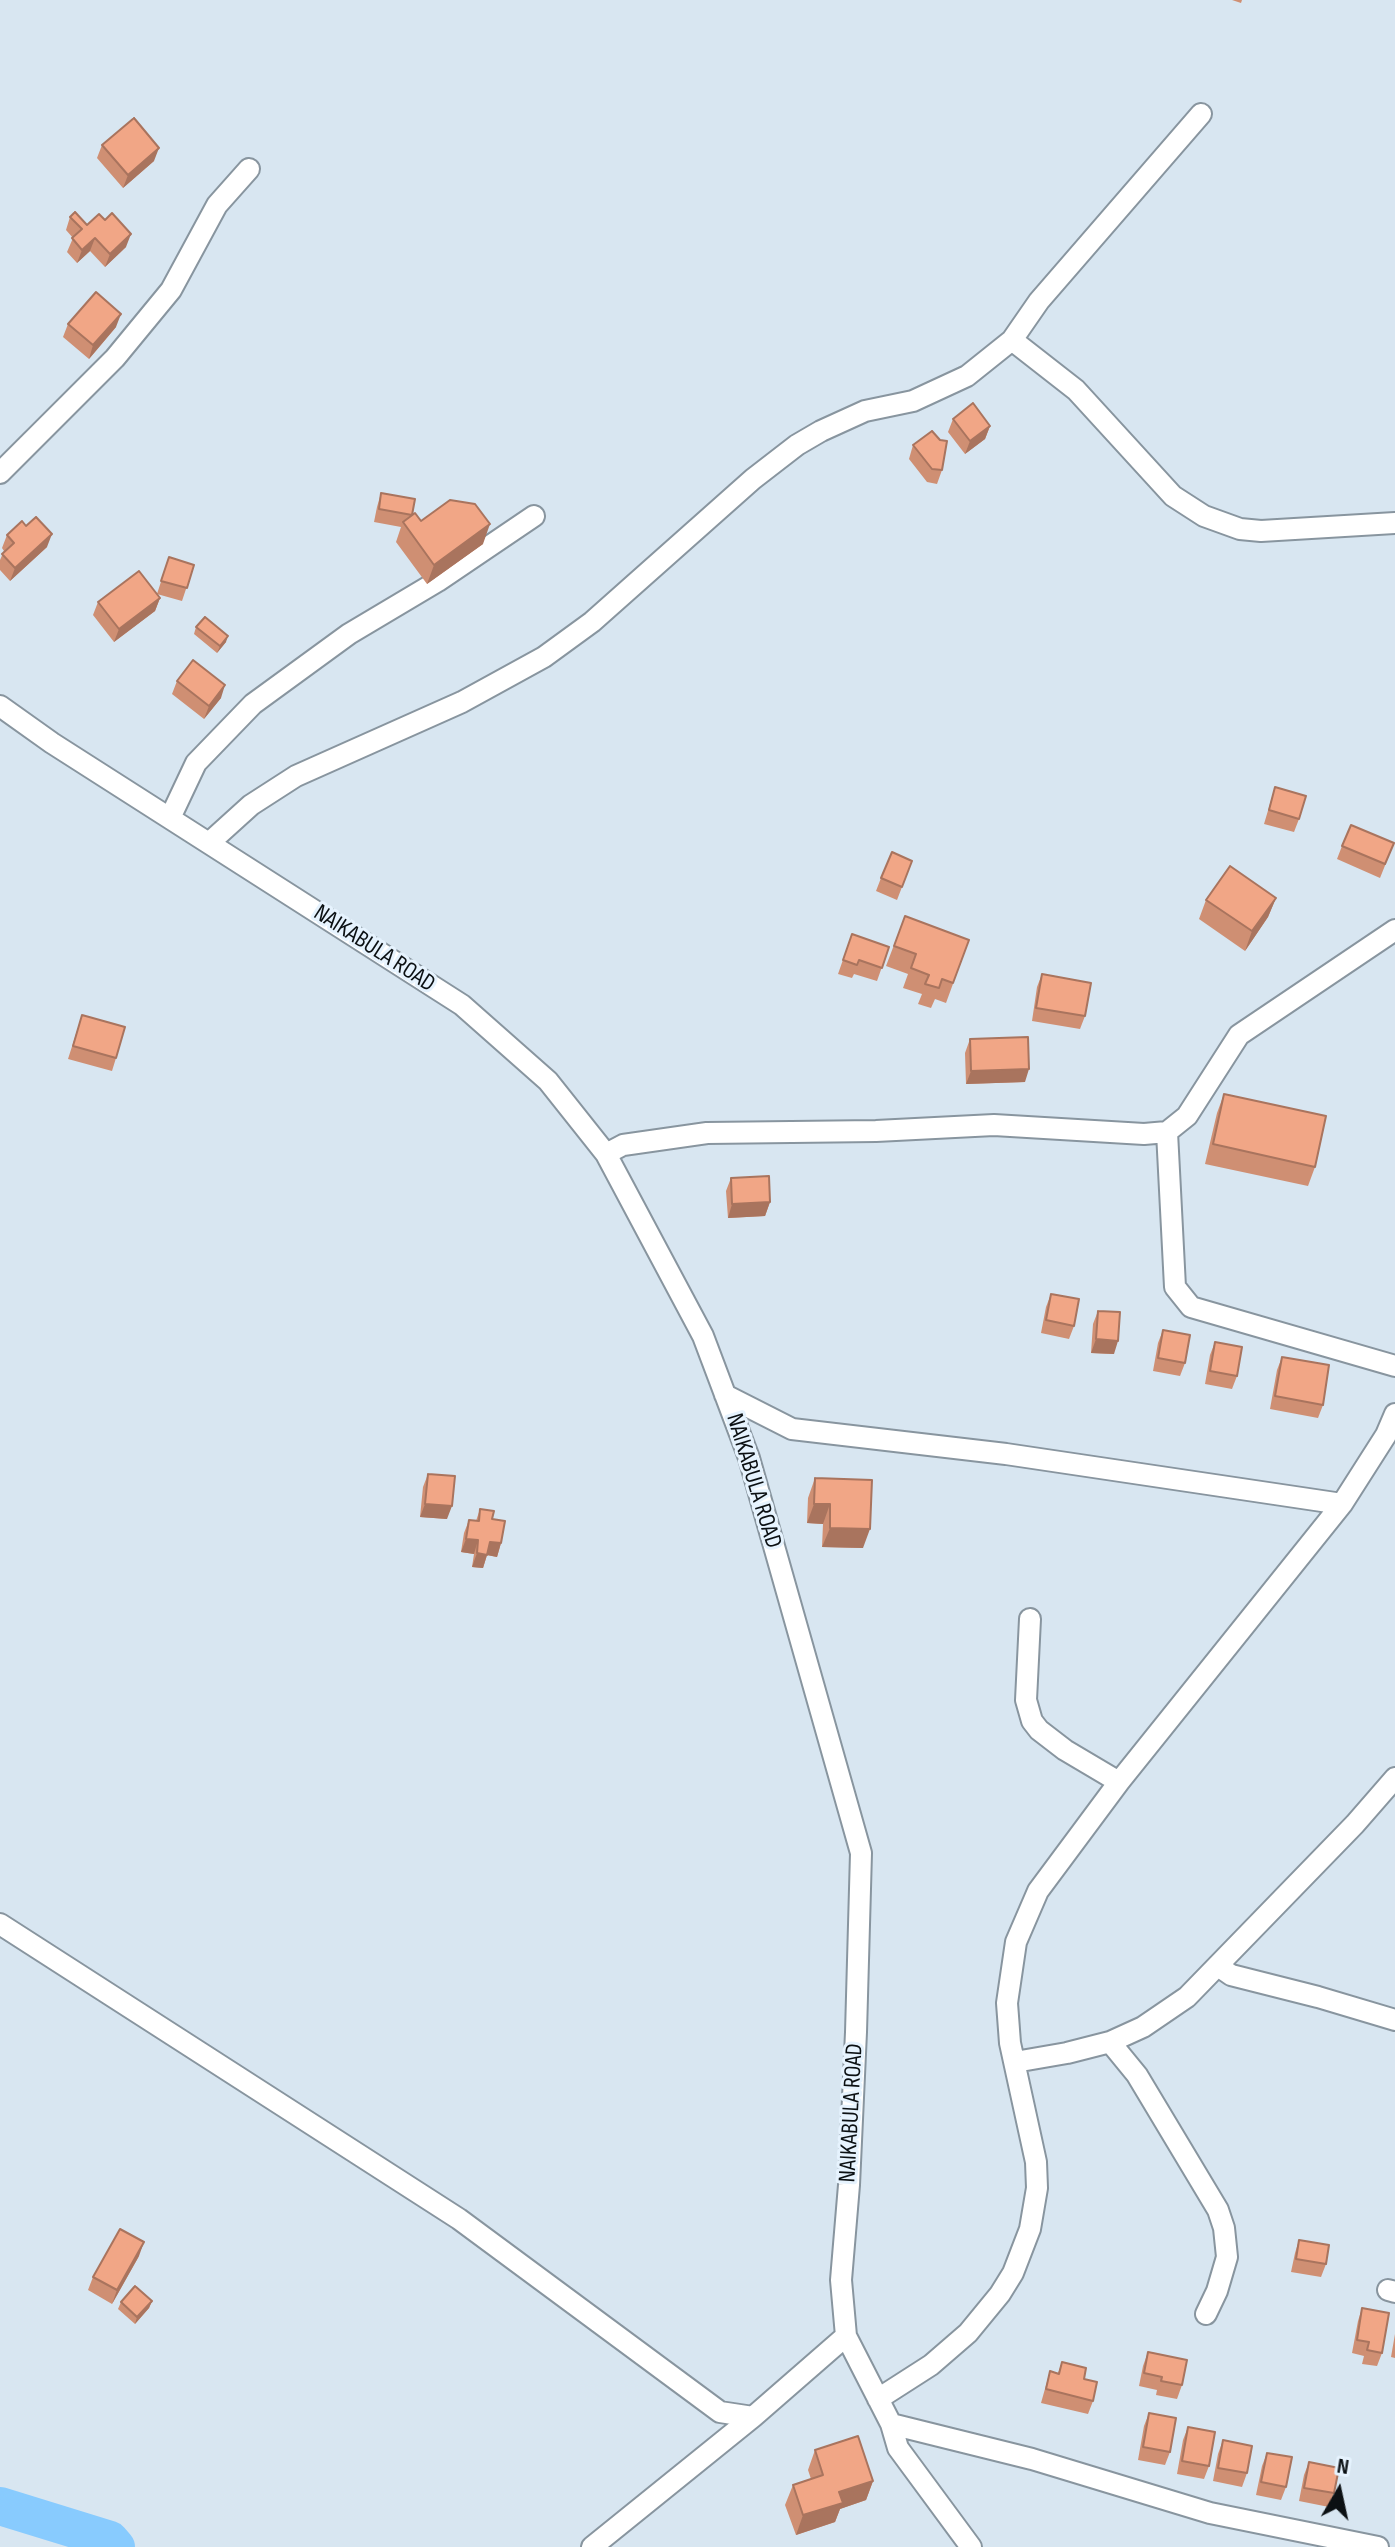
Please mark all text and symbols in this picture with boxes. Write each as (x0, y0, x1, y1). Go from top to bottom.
street label: NAIKABULA ROAD (308, 899, 440, 999)
street label: NAIKABULA ROAD (719, 1410, 787, 1552)
street label: NAIKABULA ROAD (834, 2043, 870, 2183)
north arrow (1299, 2451, 1379, 2531)
text: N (1335, 2453, 1351, 2481)

